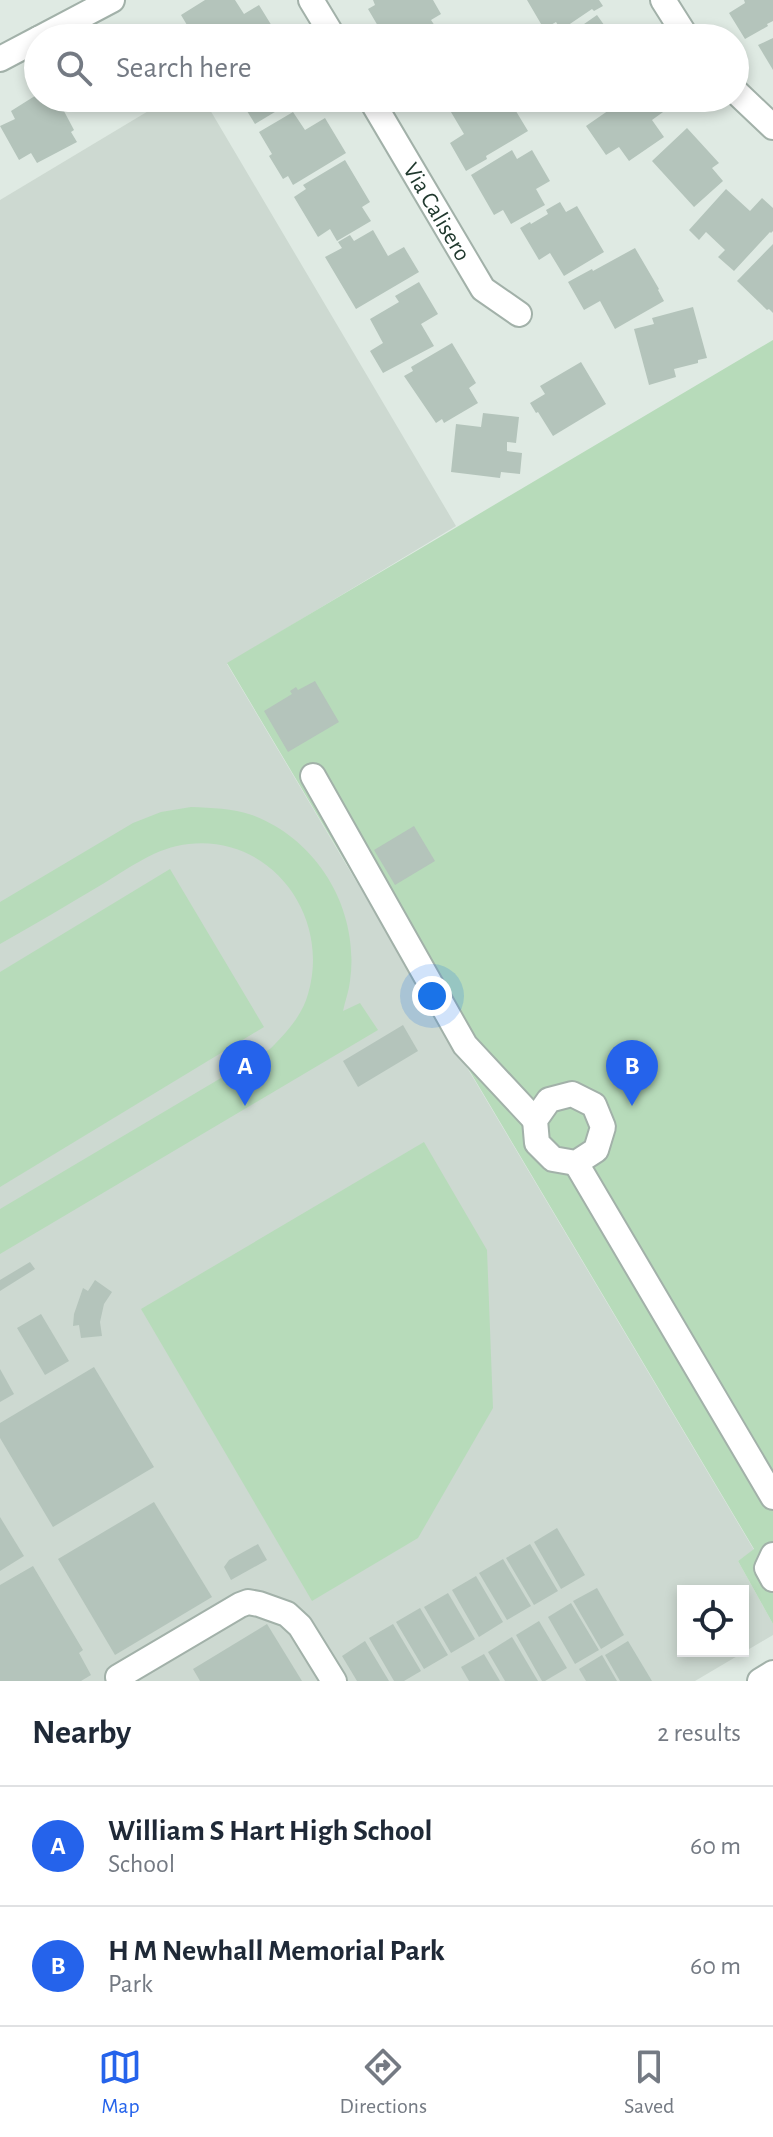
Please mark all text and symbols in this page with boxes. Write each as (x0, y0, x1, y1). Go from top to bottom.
search box (24, 24, 749, 112)
icon: search (52, 46, 96, 90)
text: Search here (116, 53, 252, 83)
street label: Via Calisero (398, 159, 474, 265)
your location (412, 976, 452, 1016)
pin: A (219, 1040, 271, 1106)
pin: B (606, 1040, 658, 1106)
map controls (677, 1585, 749, 1657)
button: locate (677, 1585, 749, 1657)
text: Nearby (32, 1716, 131, 1750)
text: 2 results (657, 1720, 741, 1746)
text: William S Hart High School (108, 1816, 433, 1846)
text: A (50, 1833, 66, 1859)
text: 60 m (690, 1833, 741, 1859)
text: School (108, 1851, 175, 1877)
text: H M Newhall Memorial Park (108, 1936, 445, 1966)
text: B (50, 1953, 66, 1979)
text: 60 m (690, 1953, 741, 1979)
text: Park (108, 1971, 153, 1997)
tab: Map (98, 2045, 142, 2119)
tab: Directions (339, 2045, 427, 2119)
tab: Saved (624, 2045, 674, 2119)

